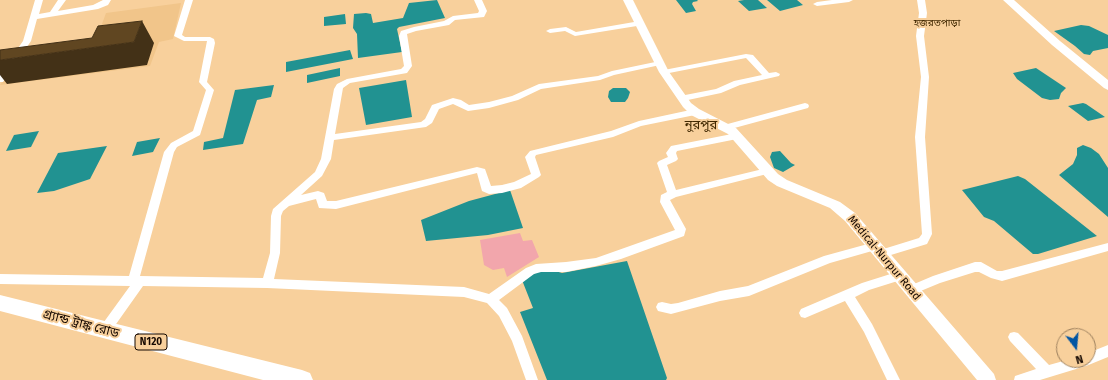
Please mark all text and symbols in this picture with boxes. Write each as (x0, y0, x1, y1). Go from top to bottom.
district label: হজরতপাড়া (914, 17, 960, 29)
district label: নুরপুর (685, 117, 717, 133)
street label: Medical-Nurpur Road (845, 213, 923, 303)
street label: গ্র্যান্ড ট্রাঙ্ক রোড (41, 306, 121, 342)
north arrow (1056, 328, 1096, 368)
road number: N120 (135, 334, 167, 350)
text: N (1074, 352, 1084, 366)

